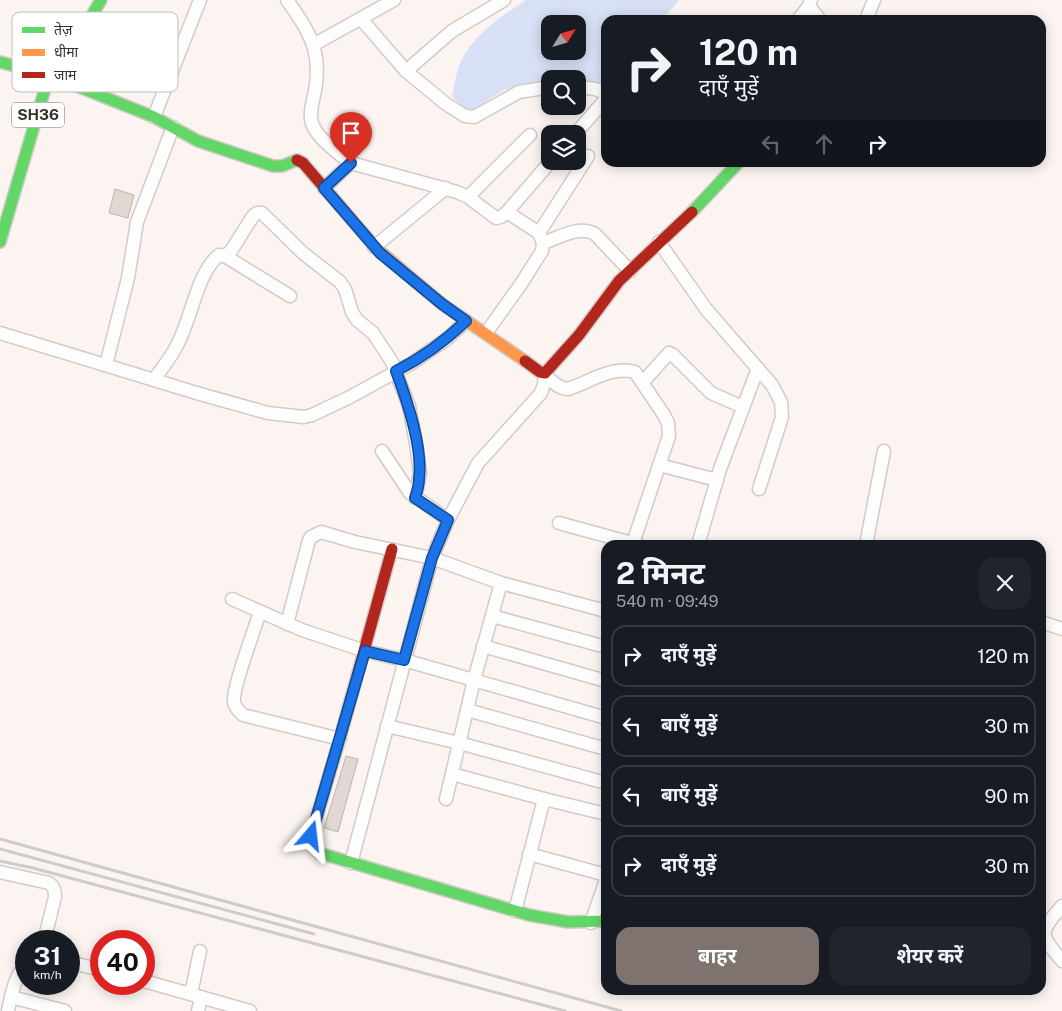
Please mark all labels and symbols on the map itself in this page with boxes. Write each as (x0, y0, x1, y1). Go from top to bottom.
legend (12, 12, 178, 92)
north arrow (541, 15, 586, 60)
text: तेज़ (54, 21, 73, 38)
text: धीमा (54, 44, 79, 60)
text: जाम (54, 67, 77, 83)
road number: SH36 (12, 102, 64, 128)
pin (330, 112, 372, 163)
position arrow (284, 809, 336, 861)
speed limit sign: 40 (90, 930, 155, 995)

